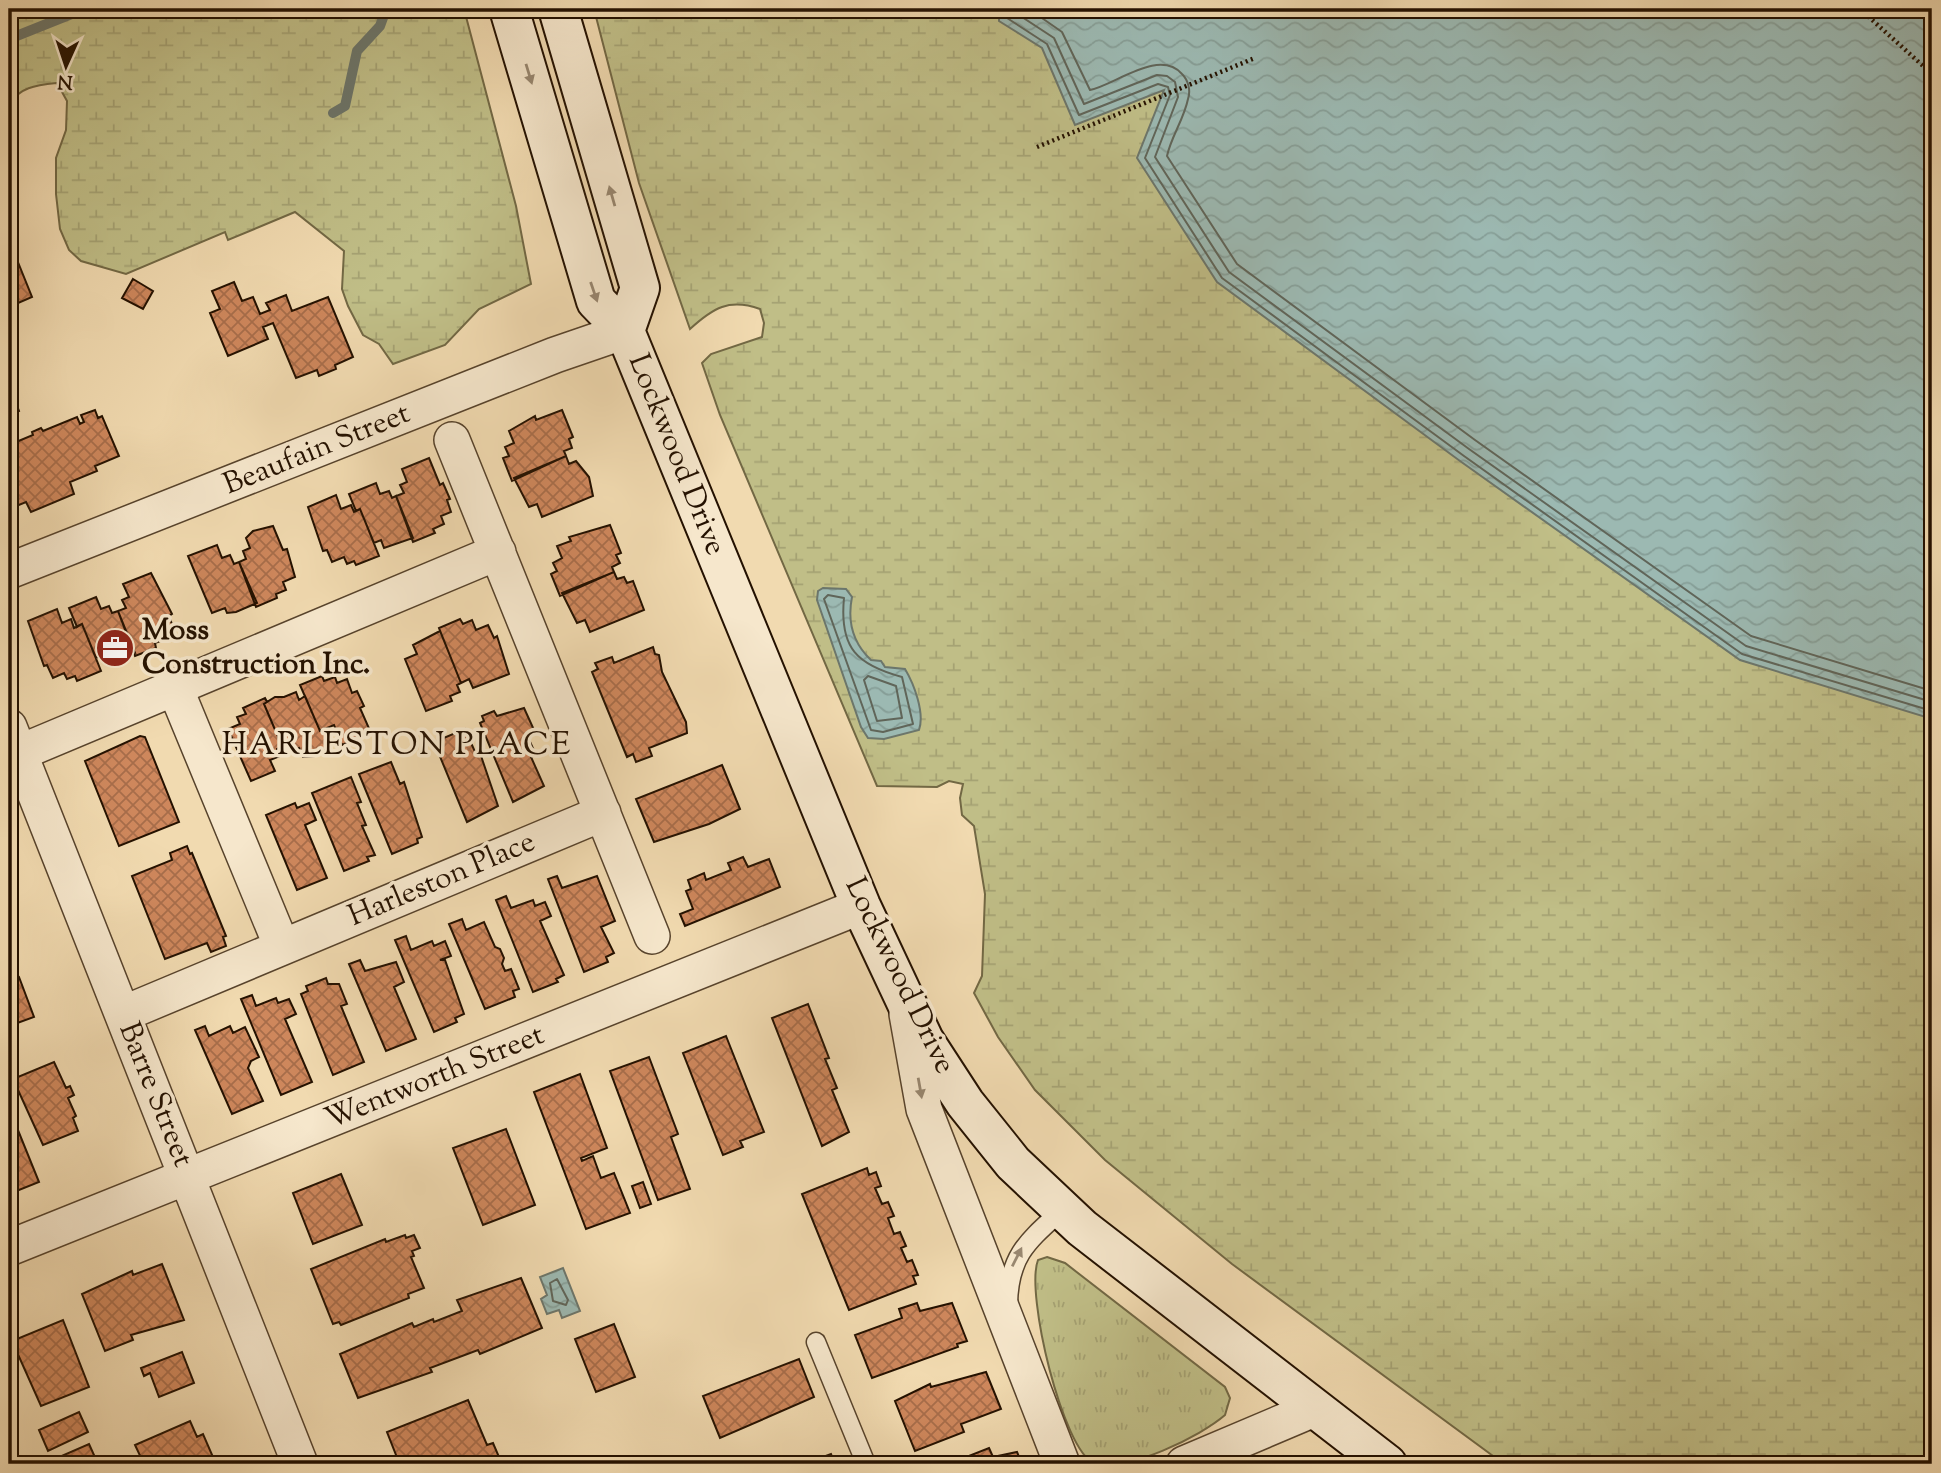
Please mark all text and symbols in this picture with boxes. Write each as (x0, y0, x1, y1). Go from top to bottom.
north arrow (32, 32, 102, 102)
one-way arrow (524, 64, 534, 85)
text: N (57, 67, 74, 94)
one-way arrow (607, 185, 617, 206)
one-way arrow (590, 281, 600, 302)
street label: Lockwood Drive (616, 348, 736, 562)
street label: Beaufain Street (217, 393, 417, 507)
place label: Moss Construction Inc. (142, 610, 370, 687)
office icon: Moss Construction Inc. (94, 627, 136, 669)
district label: HARLESTON PLACE (222, 723, 572, 769)
street label: Harleston Place (342, 821, 542, 939)
street label: Lockwood Drive (833, 871, 965, 1081)
street label: Wentworth Street (319, 1014, 551, 1142)
street label: Barre Street (106, 1016, 204, 1174)
one-way arrow (915, 1077, 926, 1099)
one-way arrow (1011, 1247, 1023, 1267)

